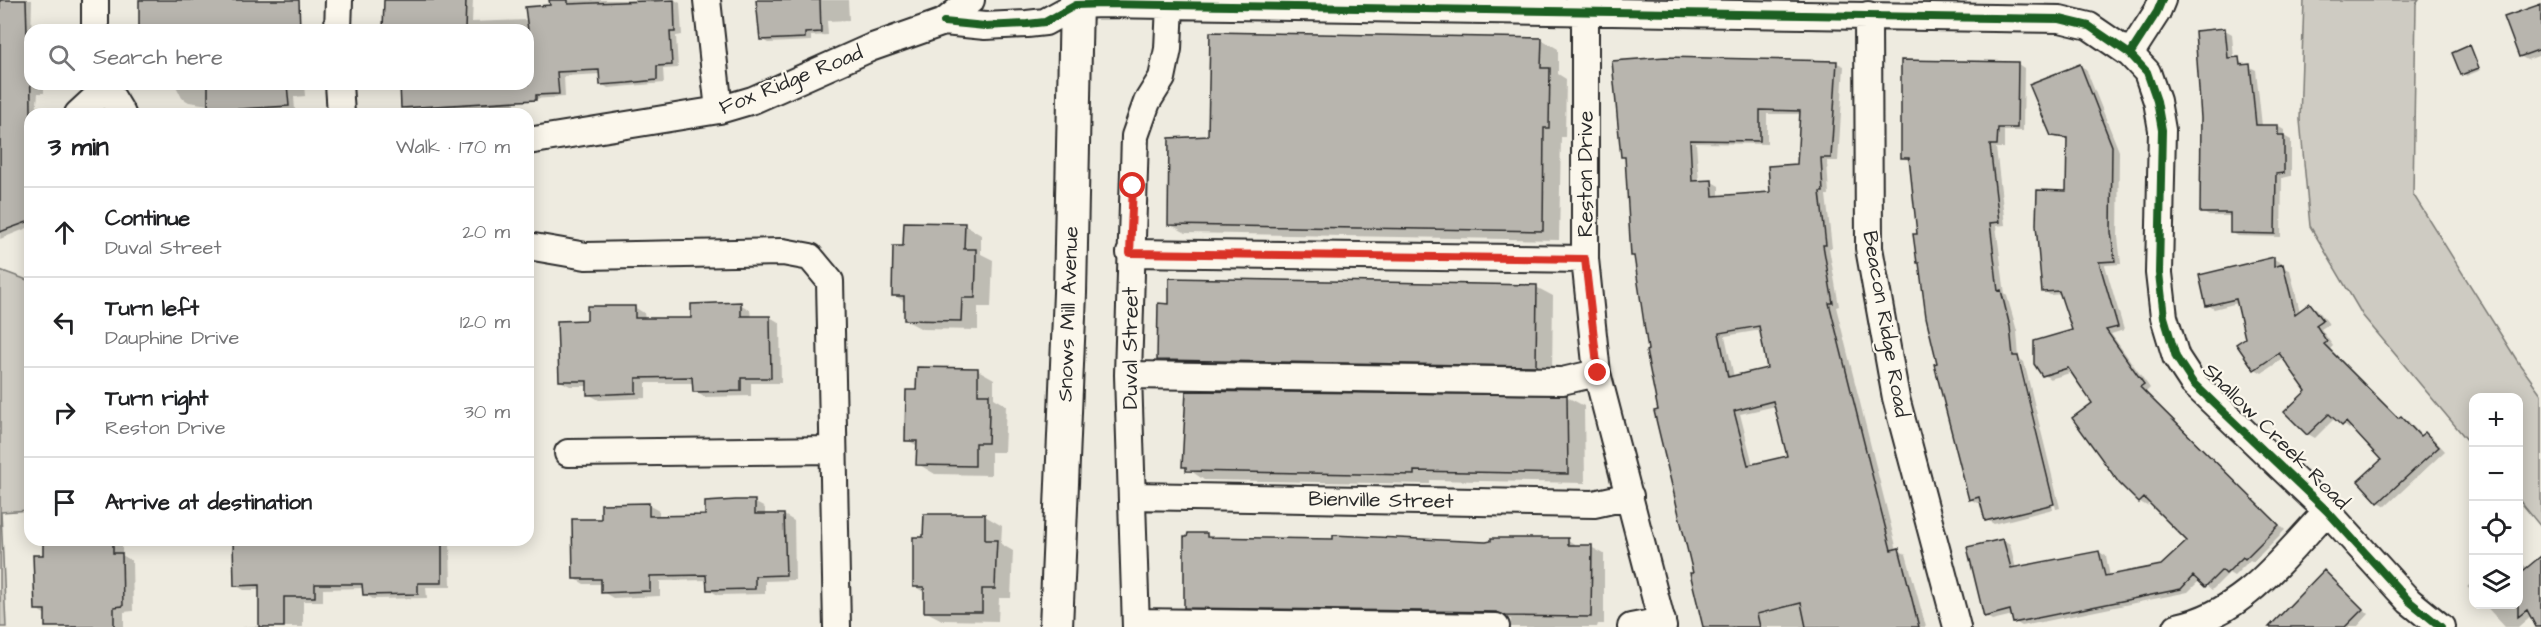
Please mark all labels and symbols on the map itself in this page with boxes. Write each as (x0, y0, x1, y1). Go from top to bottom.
street label: Fox Ridge Road (715, 38, 868, 124)
street label: Reston Drive (1571, 111, 1600, 237)
route start (1119, 172, 1145, 198)
street label: Snows Mill Avenue (1050, 226, 1086, 402)
street label: Beacon Ridge Road (1853, 229, 1917, 420)
street label: Duval Street (1116, 286, 1145, 409)
street label: Shallow Creek Road (2196, 356, 2356, 516)
route end (1584, 359, 1610, 385)
street label: Bienville Street (1308, 484, 1454, 516)

